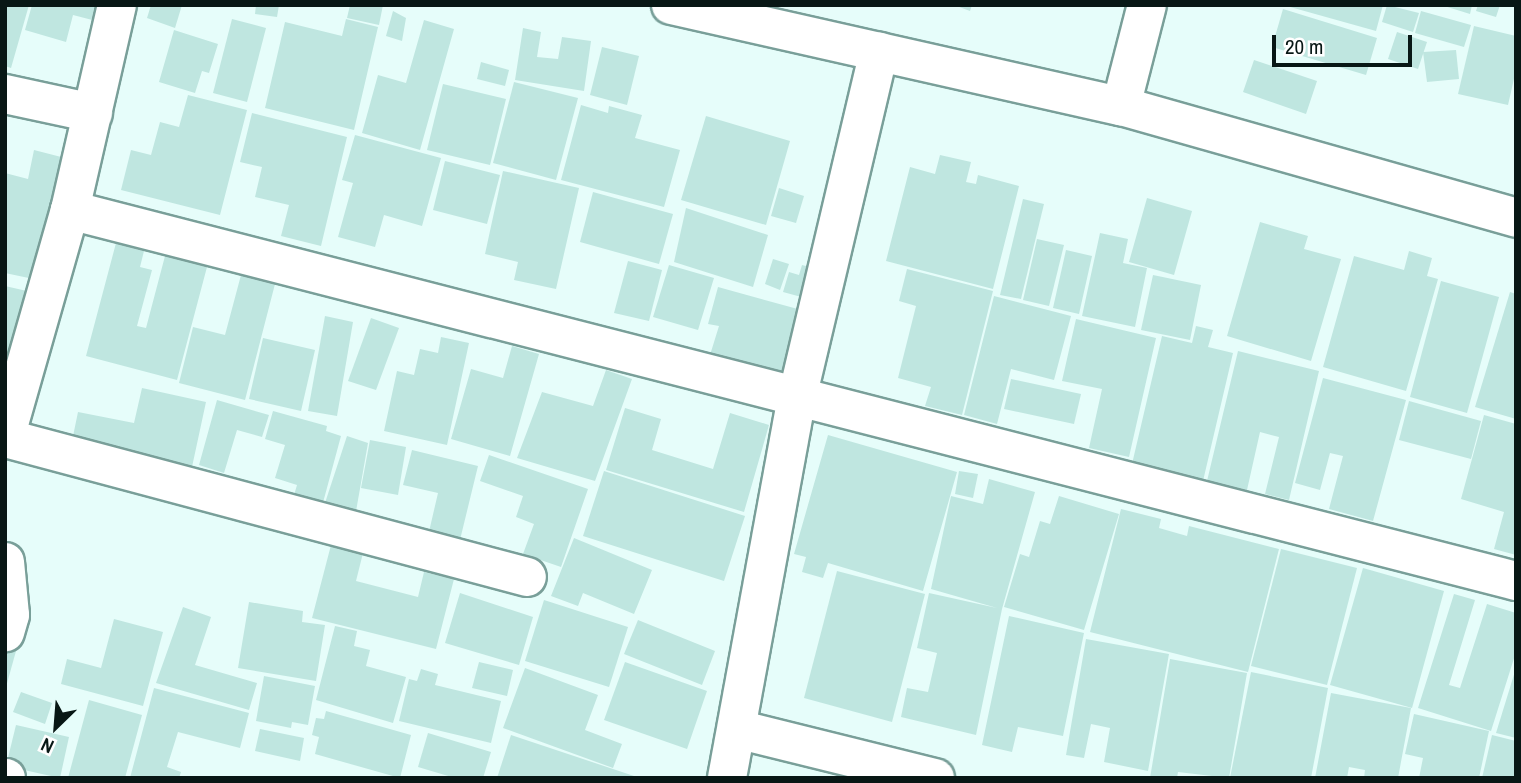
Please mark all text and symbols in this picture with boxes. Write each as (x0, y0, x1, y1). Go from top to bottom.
scale bar (1276, 21, 1416, 65)
text: 20 m (1285, 32, 1323, 61)
north arrow (21, 692, 91, 762)
text: N (37, 732, 58, 760)

